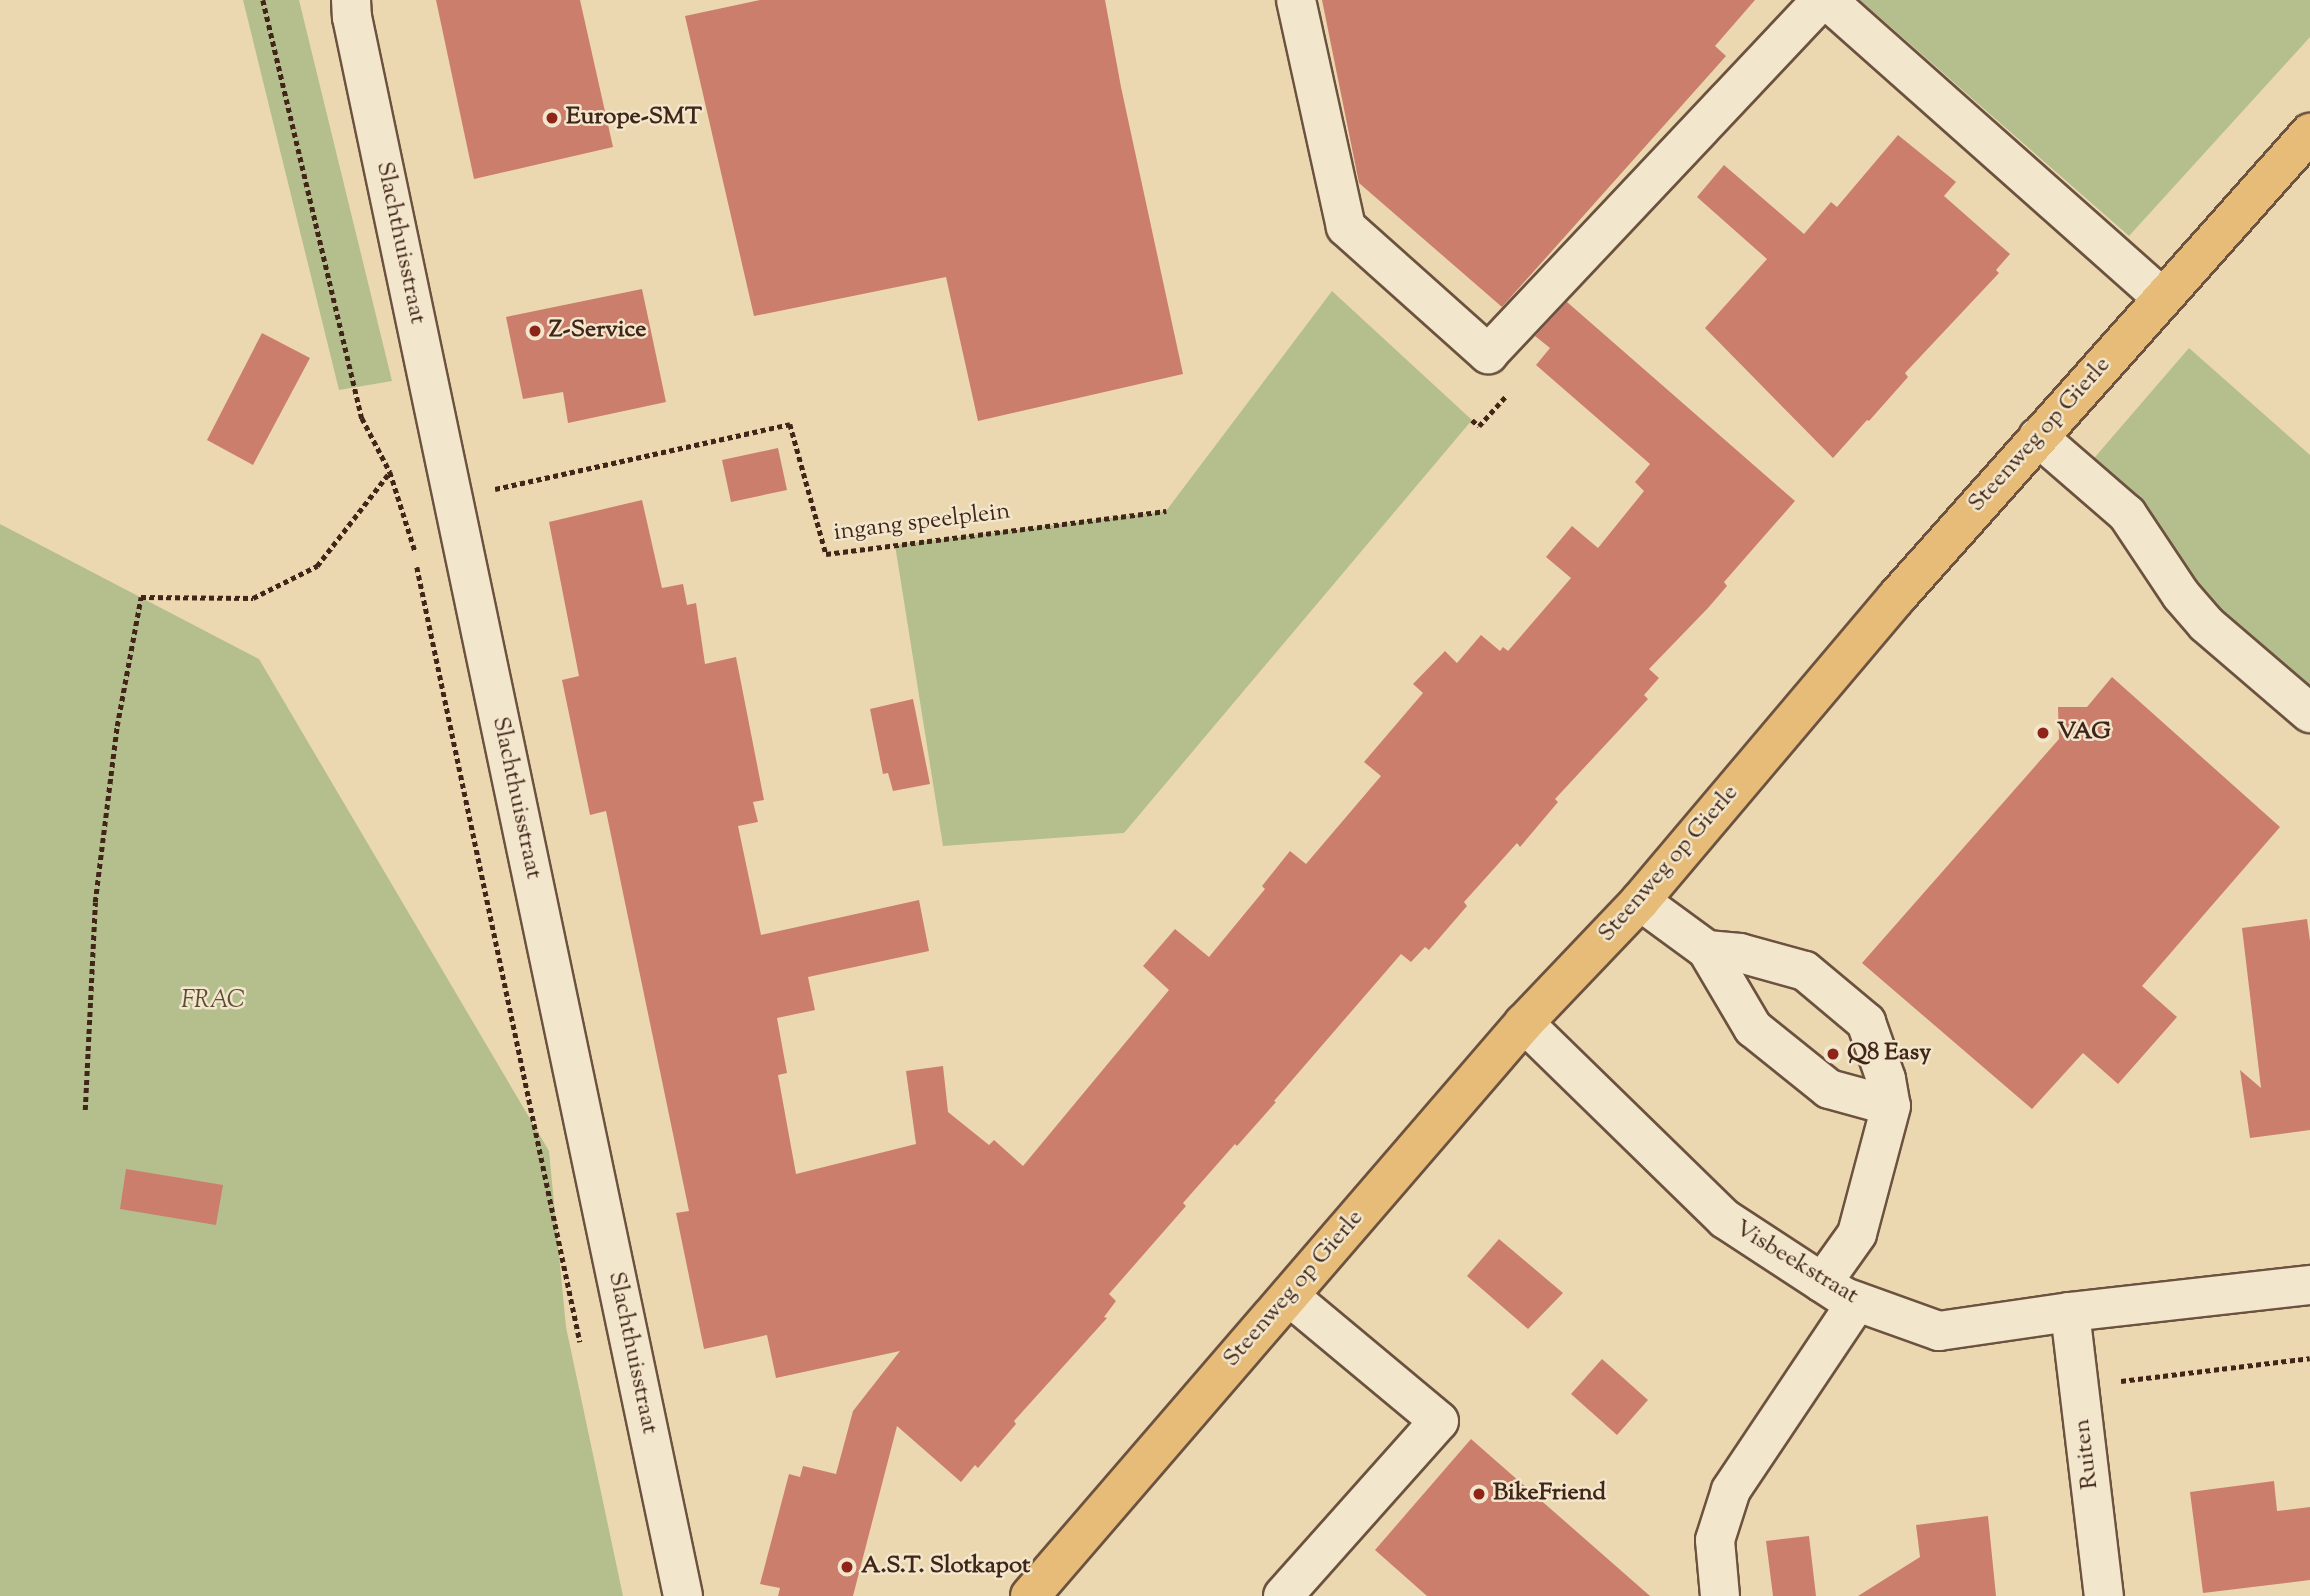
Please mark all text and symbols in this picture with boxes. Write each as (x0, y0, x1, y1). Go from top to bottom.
place label: Europe-SMT (566, 104, 702, 132)
marker: Europe-SMT (544, 110, 560, 126)
street label: Slachthuisstraat (369, 159, 431, 327)
place label: Z-Service (549, 317, 646, 345)
marker: Z-Service (527, 323, 543, 339)
street label: Steenweg op Gierle (1963, 351, 2117, 519)
street label: ingang speelplein (832, 498, 1012, 548)
street label: Slachthuisstraat (485, 714, 547, 882)
place label: VAG (2057, 719, 2111, 747)
marker: VAG (2035, 725, 2051, 741)
street label: Steenweg op Gierle (1593, 779, 1745, 949)
park label: FRAC (181, 988, 245, 1016)
place label: Q8 Easy (1847, 1040, 1931, 1068)
marker: Q8 Easy (1825, 1046, 1841, 1062)
street label: Steenweg op Gierle (1218, 1204, 1370, 1374)
street label: Visbeekstraat (1729, 1215, 1863, 1311)
street label: Slachthuisstraat (601, 1269, 663, 1437)
street label: Ruiten (2068, 1417, 2106, 1491)
place label: BikeFriend (1493, 1480, 1606, 1508)
marker: BikeFriend (1471, 1486, 1487, 1502)
place label: A.S.T. Slotkapot (861, 1553, 1030, 1581)
marker: A.S.T. Slotkapot (839, 1559, 855, 1575)

